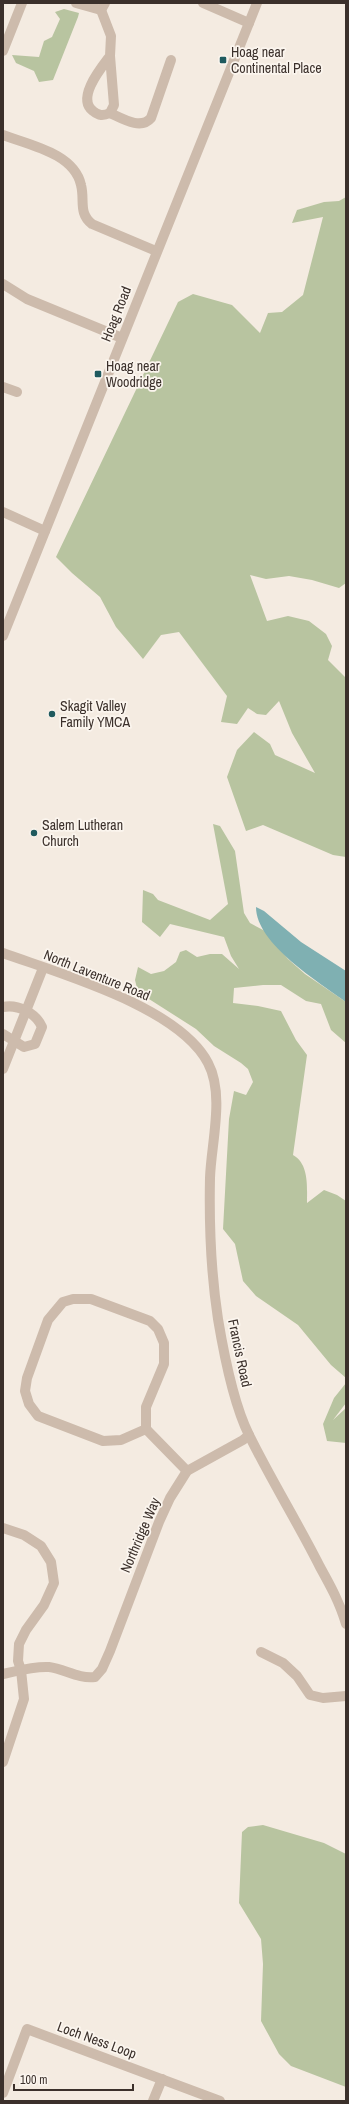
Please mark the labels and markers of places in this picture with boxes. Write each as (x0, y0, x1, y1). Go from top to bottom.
place label: Hoag near Continental Place (231, 43, 322, 77)
marker: Hoag near Continental Place (218, 55, 228, 65)
place label: Hoag near Woodridge (106, 357, 162, 391)
marker: Hoag near Woodridge (93, 369, 103, 379)
place label: Skagit Valley Family YMCA (60, 697, 130, 731)
marker: Skagit Valley Family YMCA (47, 709, 57, 719)
place label: Salem Lutheran Church (42, 816, 123, 850)
marker: Salem Lutheran Church (29, 828, 39, 838)

